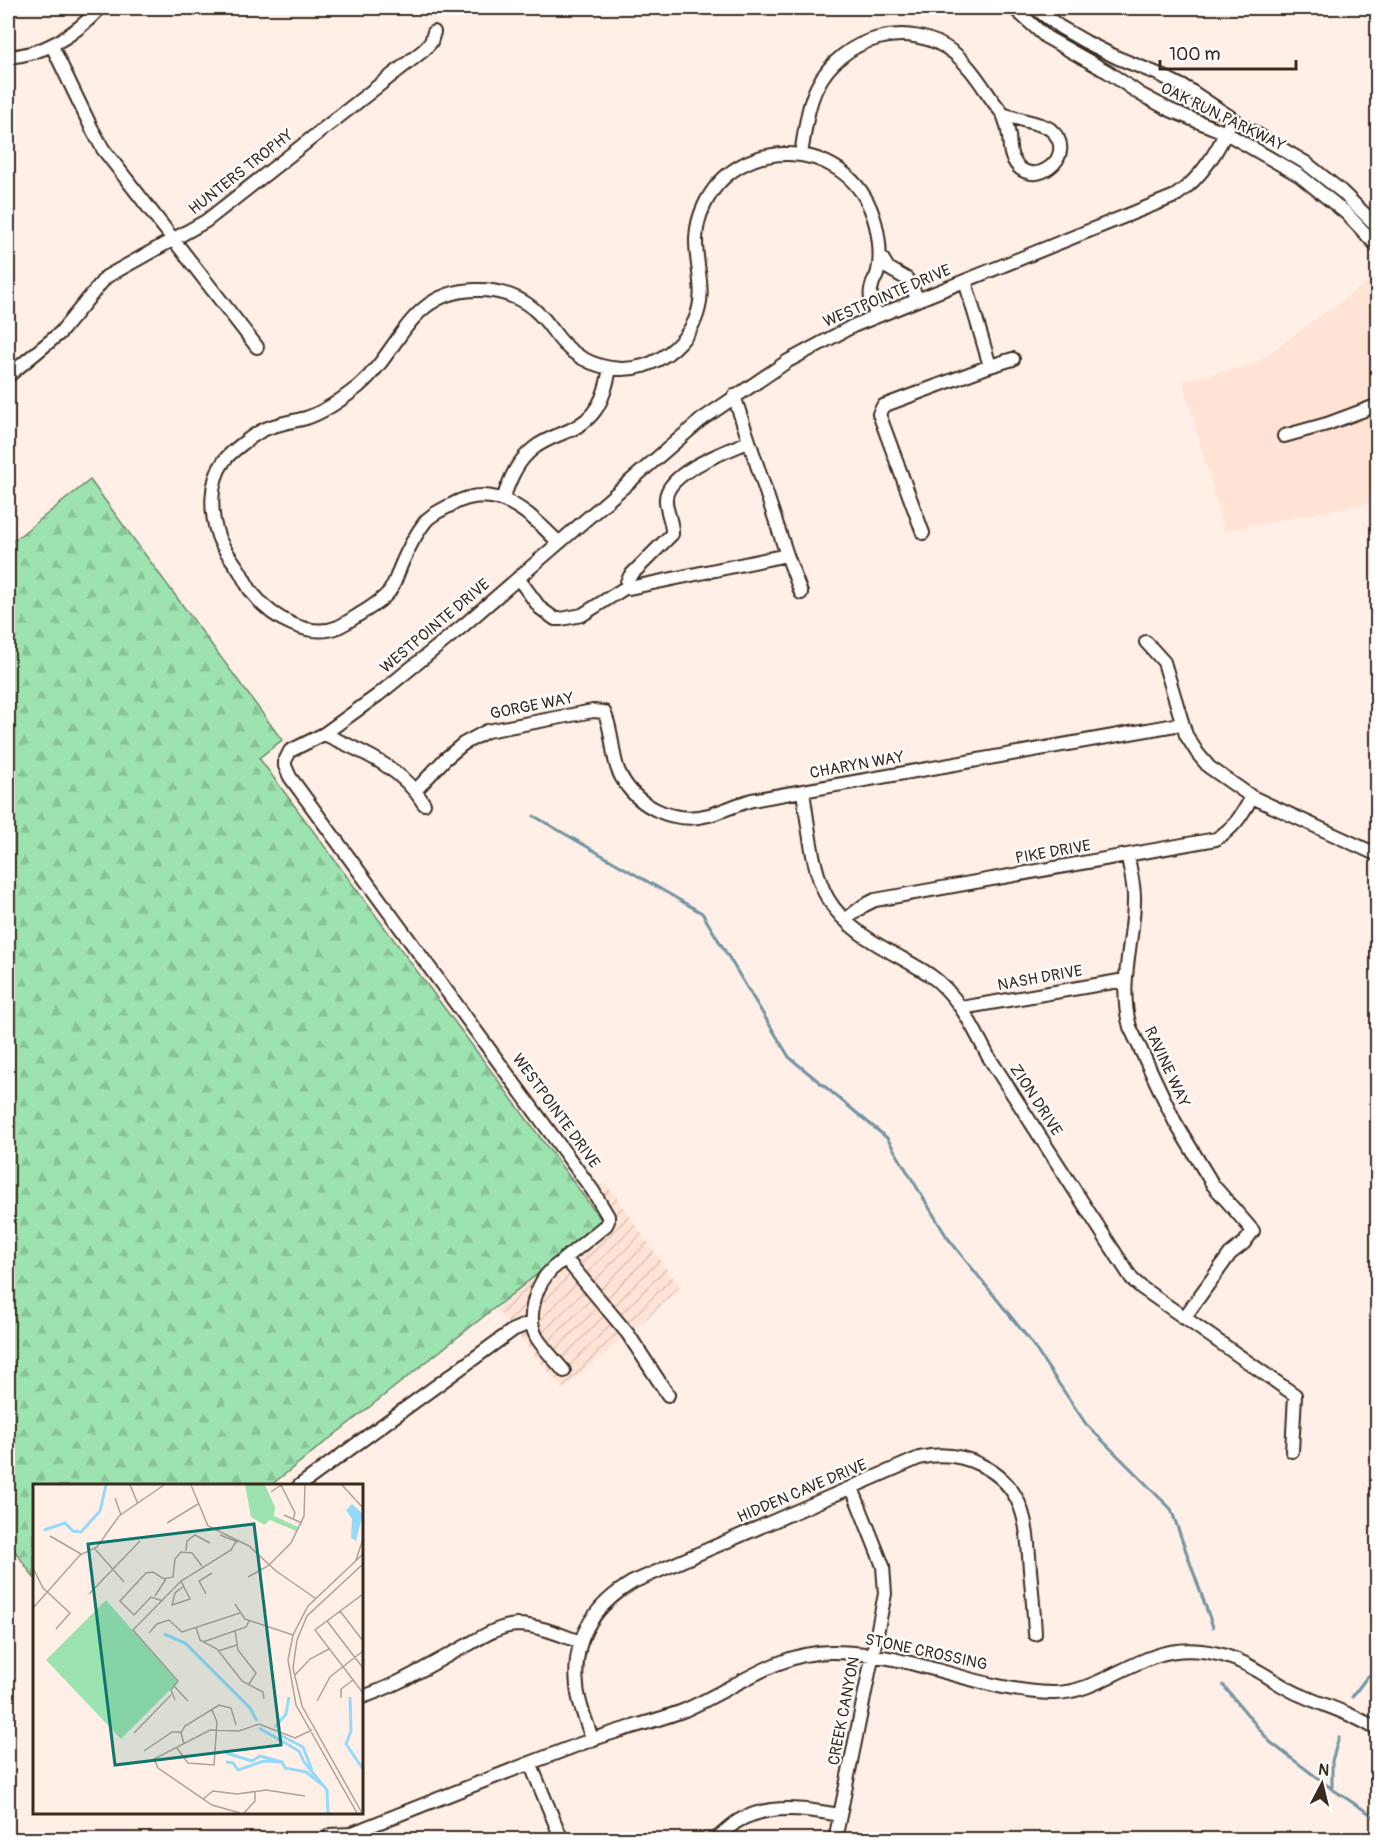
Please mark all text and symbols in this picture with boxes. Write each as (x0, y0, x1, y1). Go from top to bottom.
scale bar (1160, 33, 1296, 71)
text: 100 m (1169, 43, 1221, 66)
street label: OAK RUN PARKWAY (1157, 78, 1289, 156)
street label: HUNTERS TROPHY (185, 125, 297, 219)
street label: WESTPOINTE DRIVE (820, 260, 954, 332)
street label: WESTPOINTE DRIVE (376, 574, 494, 678)
street label: GORGE WAY (488, 688, 576, 724)
street label: CHARYN WAY (808, 747, 906, 783)
street label: PIKE DRIVE (1014, 836, 1092, 868)
street label: NASH DRIVE (996, 961, 1084, 995)
street label: RAVINE WAY (1140, 1024, 1194, 1110)
street label: WESTPOINTE DRIVE (508, 1050, 604, 1172)
street label: ZION DRIVE (1005, 1060, 1067, 1140)
street label: HIDDEN CAVE DRIVE (734, 1455, 870, 1527)
inset map (33, 1484, 363, 1814)
street label: STONE CROSSING (863, 1629, 989, 1675)
street label: CREEK CANYON (824, 1655, 864, 1767)
north arrow (1292, 1754, 1352, 1814)
text: N (1317, 1760, 1330, 1781)

